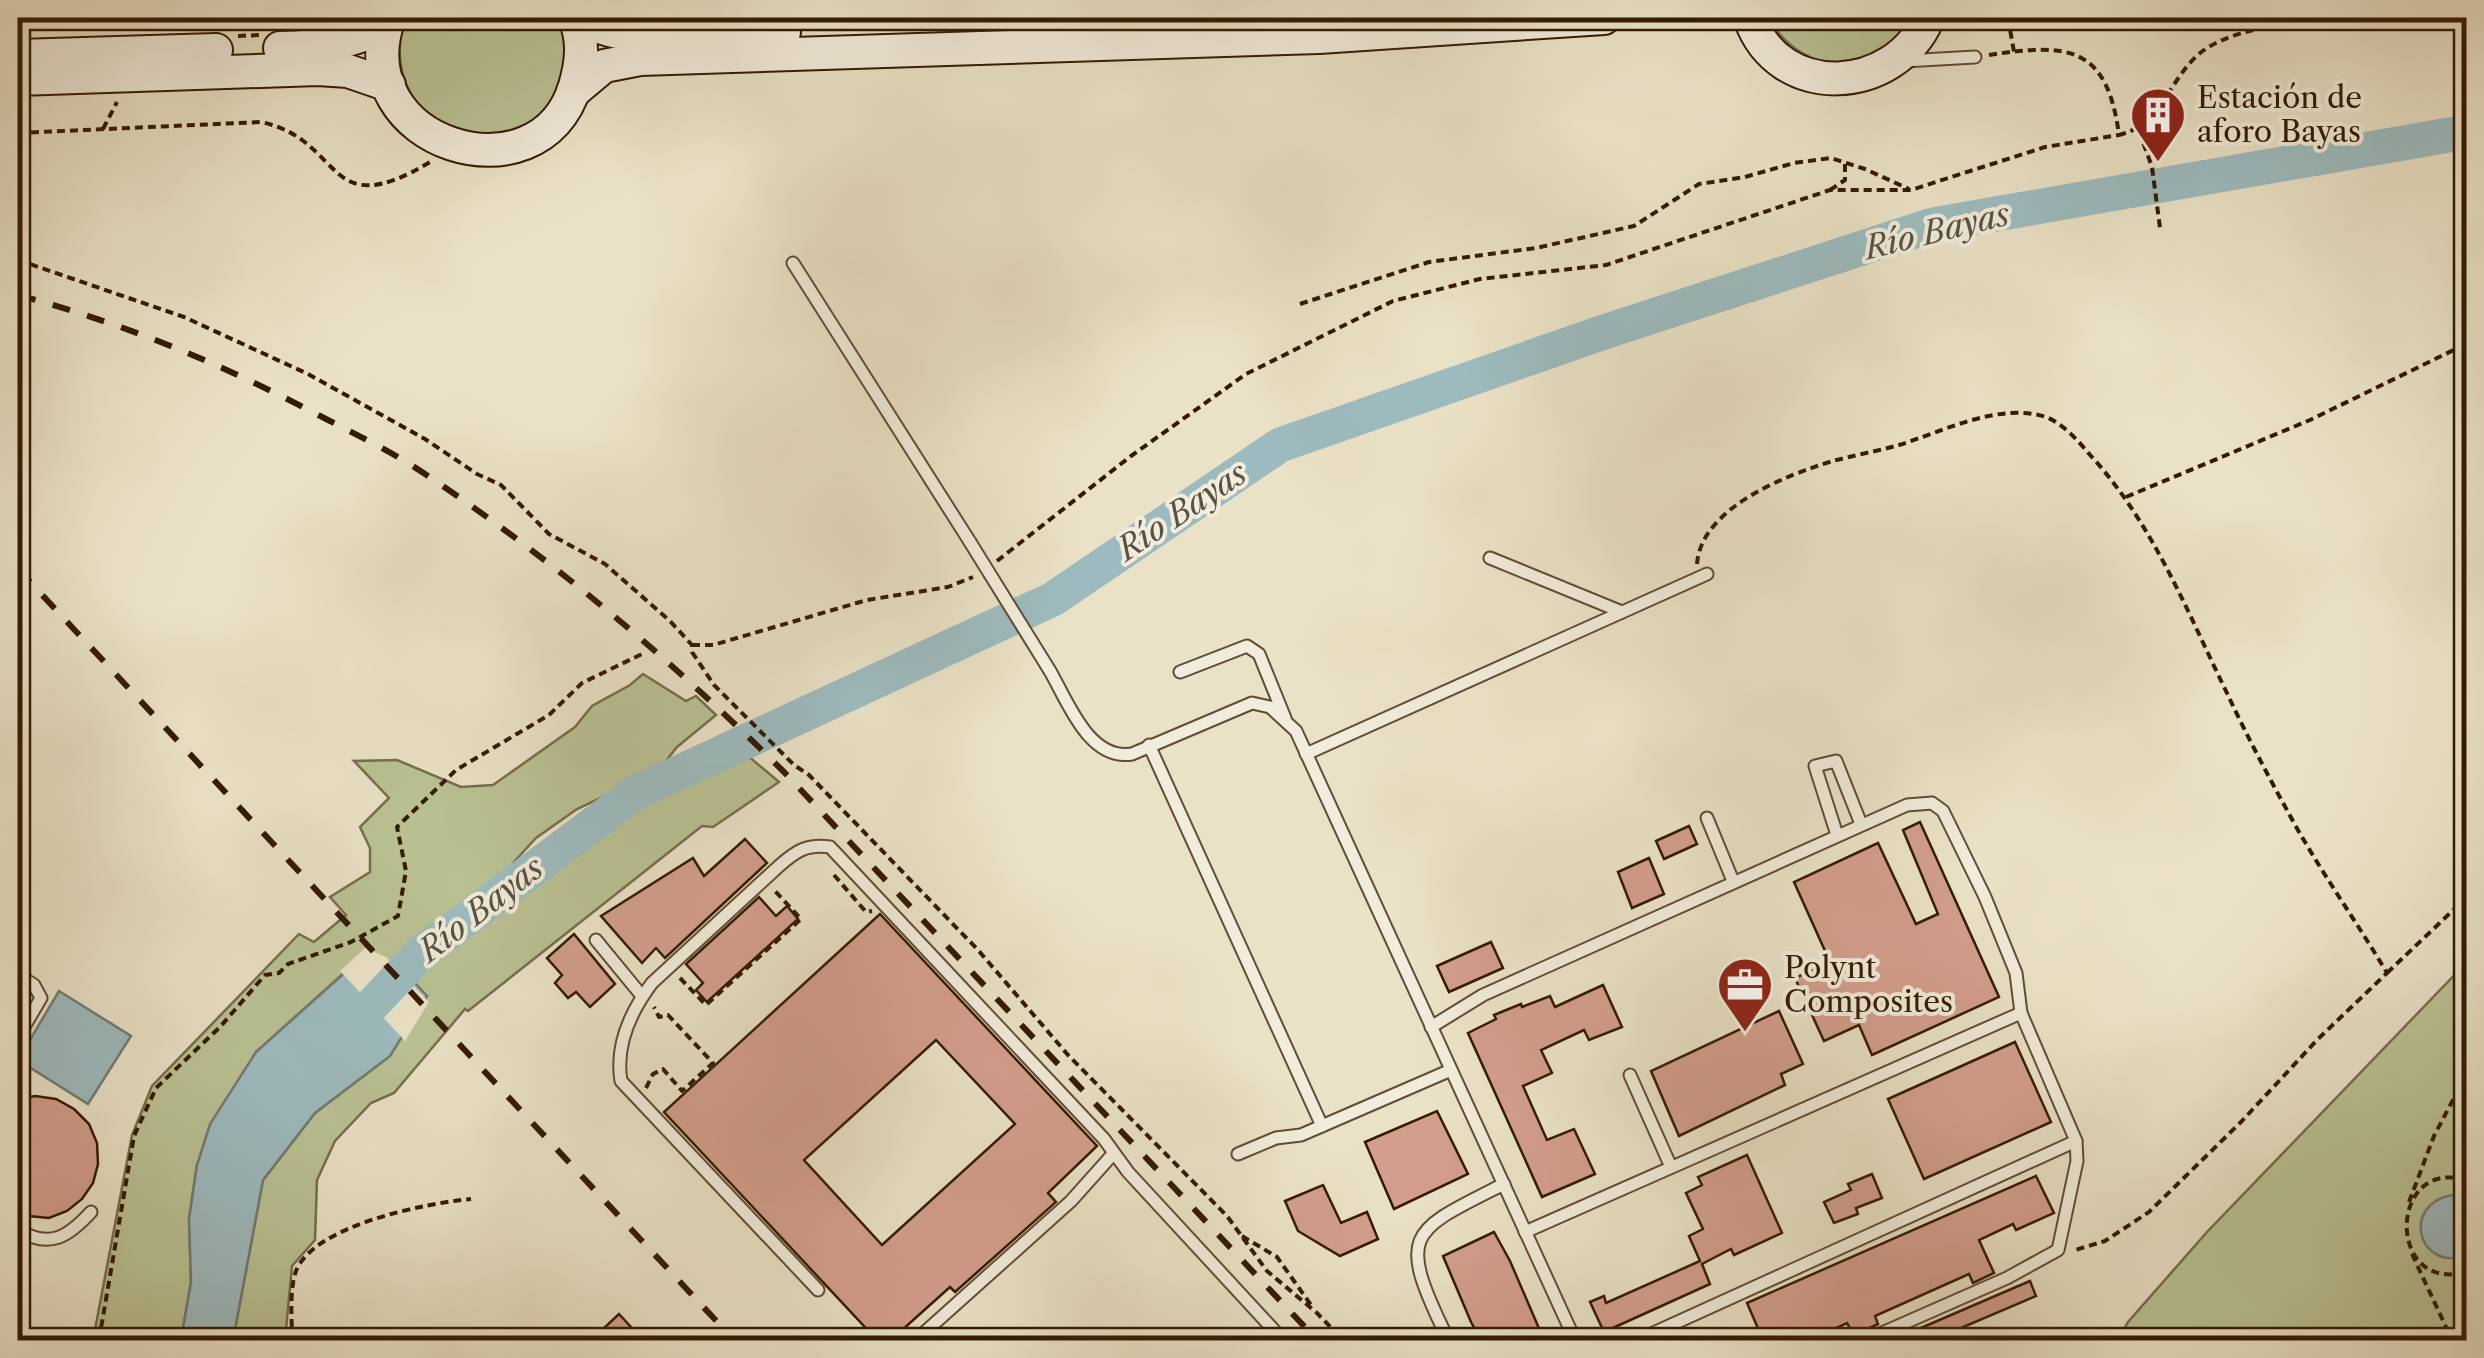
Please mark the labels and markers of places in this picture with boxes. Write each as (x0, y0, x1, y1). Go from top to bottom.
place label: Estación de aforo Bayas (2197, 79, 2362, 150)
building icon: Estación de aforo Bayas (2128, 85, 2188, 164)
place label: Polynt Composites (1784, 949, 1953, 1020)
office icon: Polynt Composites (1715, 955, 1775, 1034)

